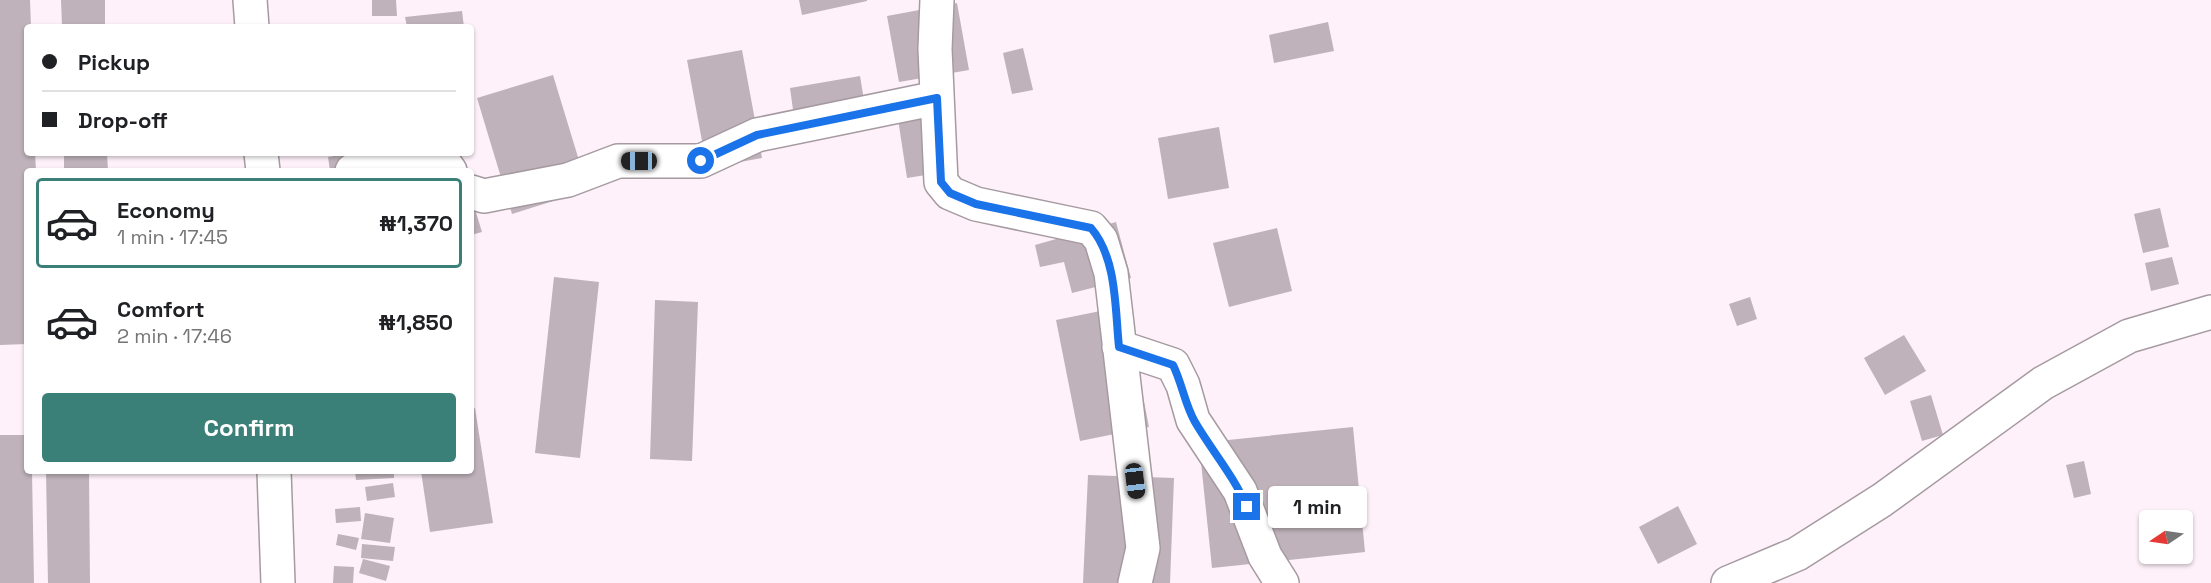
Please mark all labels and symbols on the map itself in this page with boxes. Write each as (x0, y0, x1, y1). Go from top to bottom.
route start (687, 147, 714, 174)
car (621, 152, 657, 170)
car (1124, 462, 1146, 500)
callout: 1 min (1268, 486, 1367, 528)
route end (1233, 493, 1260, 520)
north arrow (2139, 510, 2193, 564)

